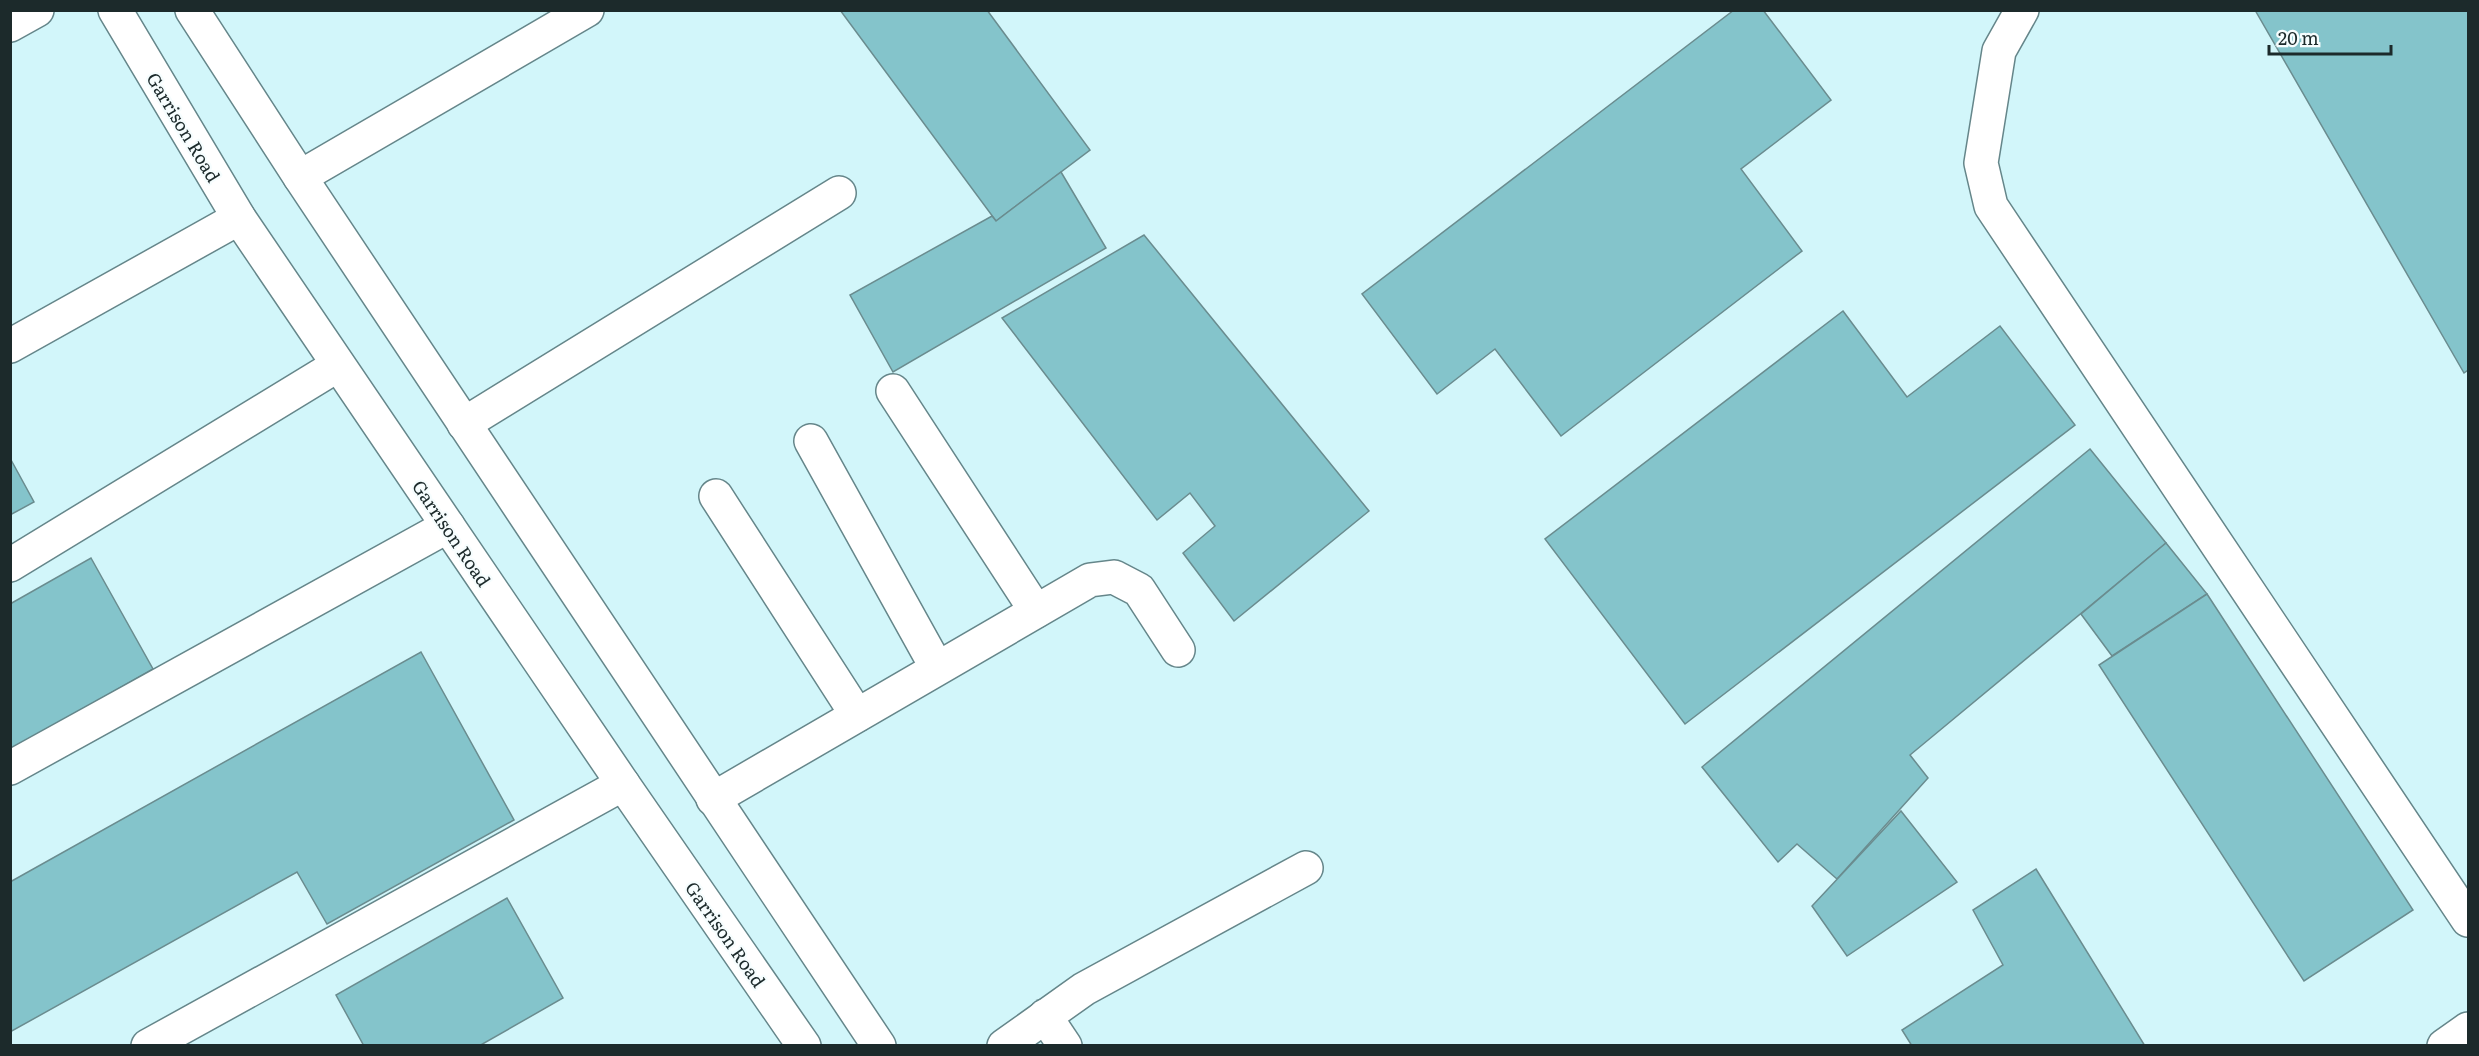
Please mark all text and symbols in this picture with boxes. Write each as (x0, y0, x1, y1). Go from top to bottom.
scale bar (2269, 18, 2390, 56)
text: 20 m (2278, 24, 2319, 51)
street label: Garrison Road (141, 67, 227, 187)
street label: Garrison Road (406, 474, 498, 592)
street label: Garrison Road (679, 876, 773, 992)

